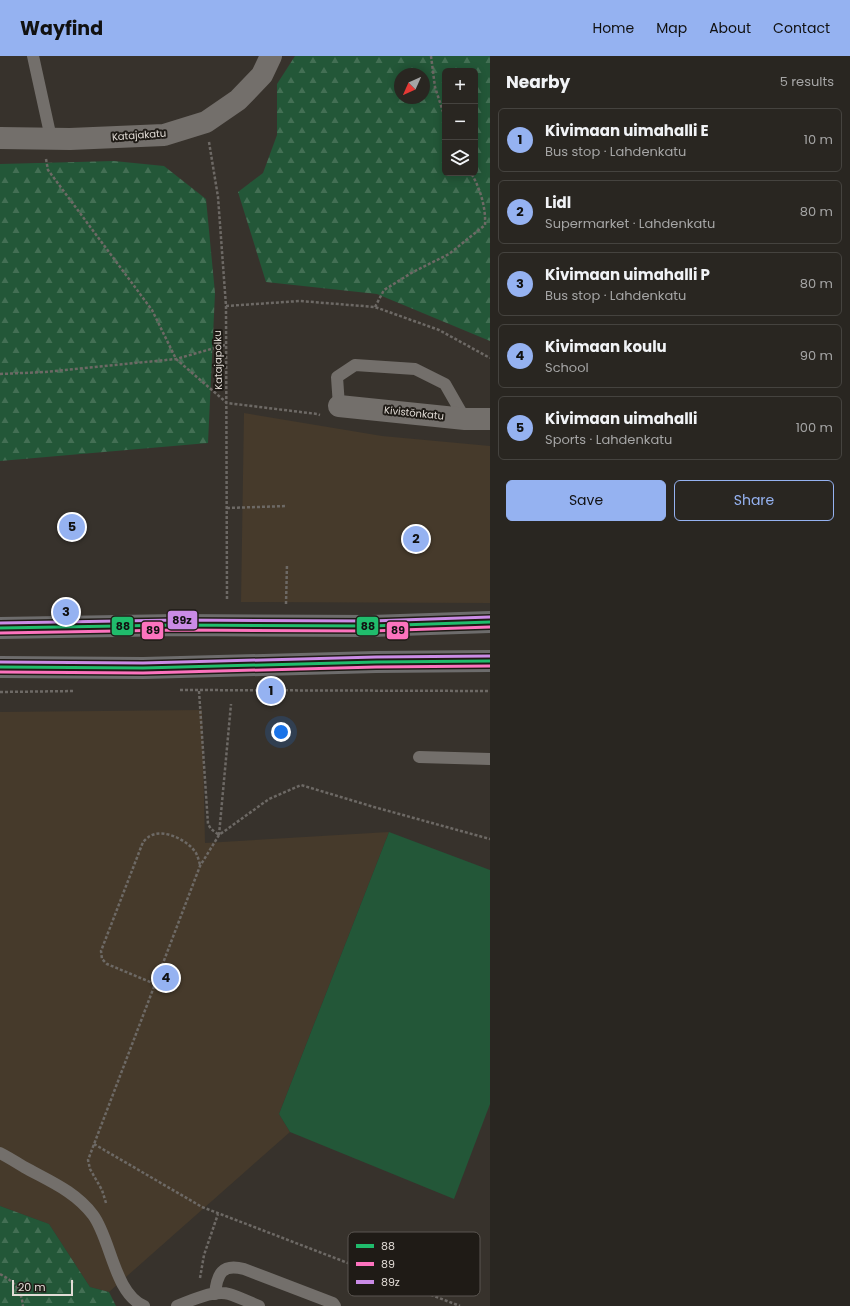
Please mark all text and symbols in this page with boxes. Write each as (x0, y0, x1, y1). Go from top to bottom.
text: Wayfind (20, 15, 103, 42)
text: Home (592, 18, 634, 38)
text: Map (656, 18, 687, 38)
text: About (709, 18, 751, 38)
text: Contact (773, 18, 830, 38)
north arrow (394, 68, 430, 104)
map controls (442, 68, 478, 176)
button: + (442, 68, 478, 104)
text: Nearby (506, 70, 570, 94)
text: 5 results (780, 72, 834, 91)
button: − (442, 104, 478, 140)
text: Kivimaan uimahalli E (545, 120, 709, 141)
street label: Katajakatu (111, 126, 167, 144)
text: 1 (518, 130, 522, 149)
text: 10 m (804, 130, 833, 149)
button: layers (442, 140, 478, 176)
text: Bus stop · Lahdenkatu (545, 142, 686, 161)
text: Lidl (545, 192, 571, 213)
text: 2 (516, 202, 524, 221)
text: 80 m (800, 202, 833, 221)
text: Supermarket · Lahdenkatu (545, 214, 715, 233)
text: Kivimaan uimahalli P (545, 264, 710, 285)
text: 3 (516, 274, 524, 293)
text: 80 m (800, 274, 833, 293)
text: Bus stop · Lahdenkatu (545, 286, 686, 305)
street label: Katajapolku (210, 330, 226, 390)
text: Kivimaan koulu (545, 336, 667, 357)
text: 4 (516, 346, 524, 365)
text: 90 m (800, 346, 833, 365)
text: School (545, 358, 589, 377)
street label: Kivistönkatu (383, 402, 445, 424)
text: Kivimaan uimahalli (545, 408, 697, 429)
text: 5 (516, 418, 524, 437)
text: 100 m (796, 418, 833, 437)
text: Sports · Lahdenkatu (545, 430, 672, 449)
button: Save (506, 480, 666, 521)
button: Share (674, 480, 834, 521)
pin: 5 (59, 512, 85, 542)
pin: 2 (403, 524, 429, 554)
pin: 3 (53, 597, 79, 627)
line badge: 89z (167, 610, 198, 630)
text: 89z (172, 612, 192, 628)
line badge: 88 (111, 616, 134, 636)
line badge: 88 (356, 616, 379, 636)
text: 88 (116, 618, 130, 634)
text: 88 (361, 618, 375, 634)
line badge: 89 (141, 621, 164, 640)
line badge: 89 (386, 621, 409, 640)
text: 89 (146, 622, 160, 638)
text: 89 (391, 622, 405, 638)
pin: 1 (258, 676, 284, 706)
your location (271, 722, 291, 742)
pin: 4 (153, 963, 179, 993)
legend (348, 1232, 480, 1296)
text: 88 (381, 1238, 395, 1254)
text: 89 (381, 1256, 395, 1272)
text: 89z (381, 1274, 400, 1290)
scale bar (12, 1278, 73, 1297)
text: 20 m (18, 1279, 46, 1295)

